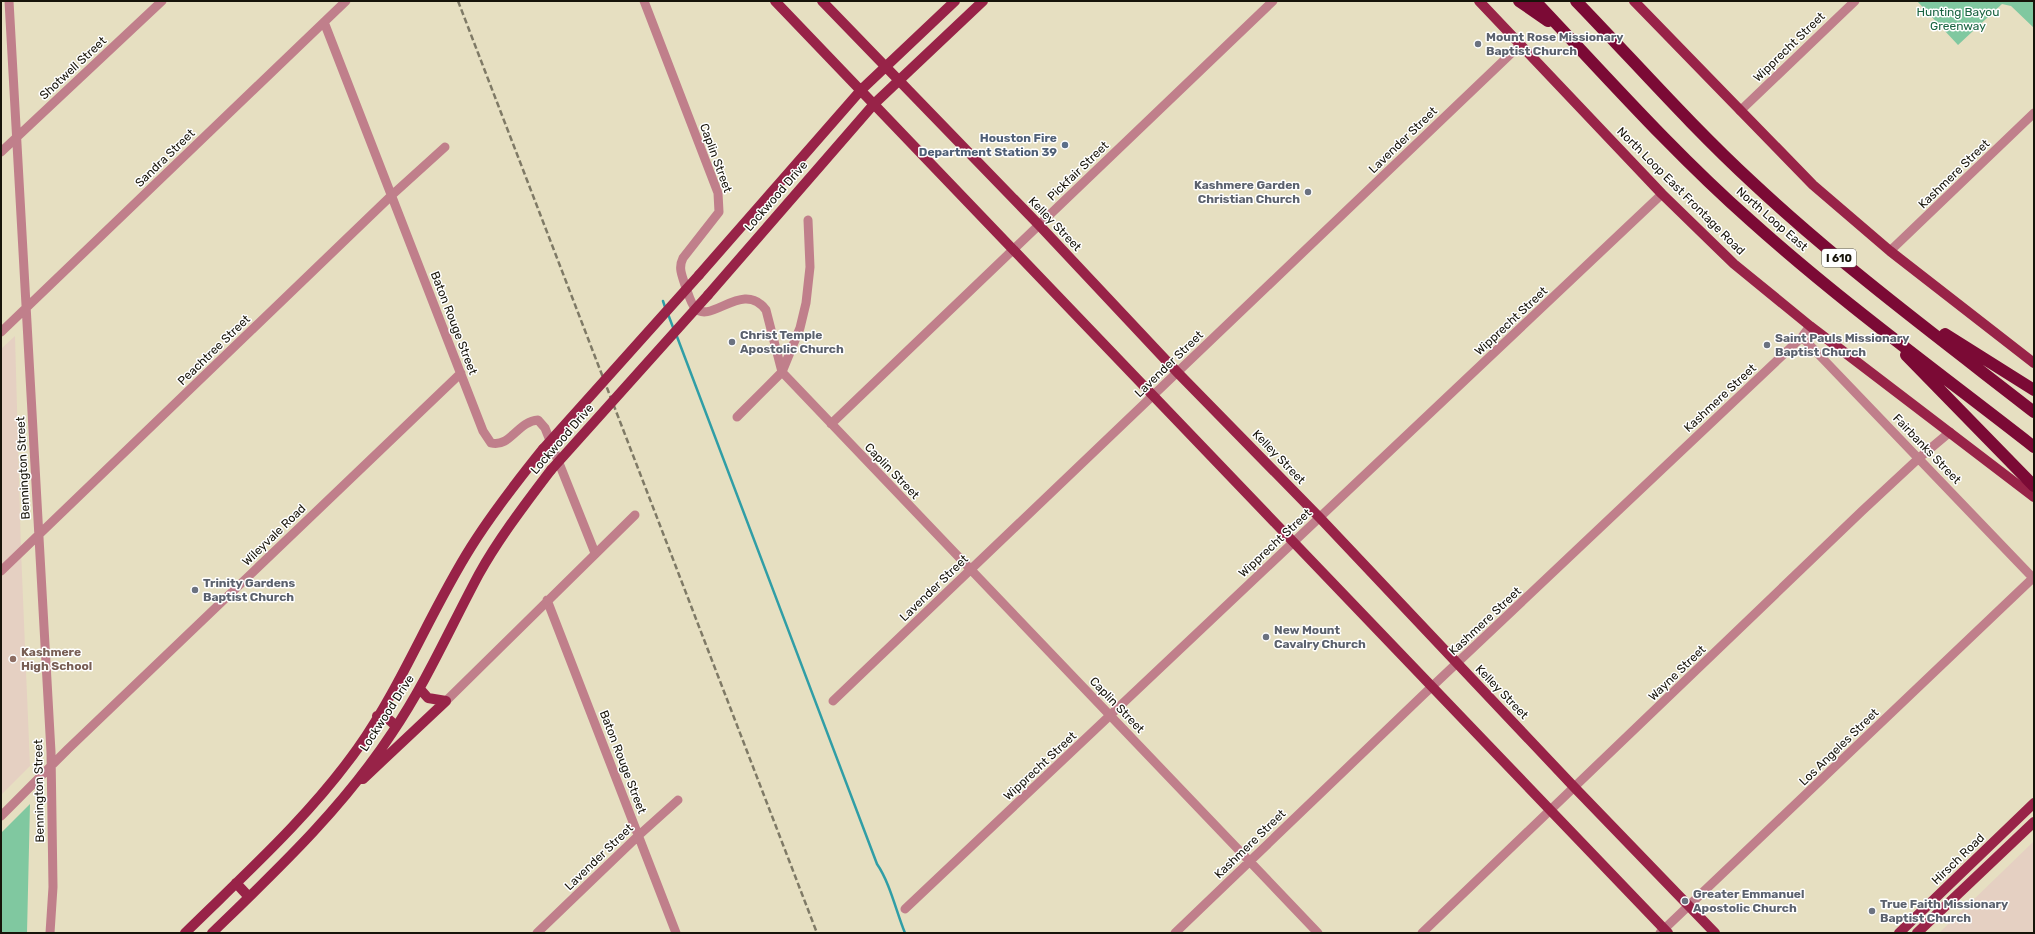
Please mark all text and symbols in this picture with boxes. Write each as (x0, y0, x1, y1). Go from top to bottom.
park label: Hunting Bayou Greenway (1917, 5, 1999, 33)
street label: Wipprecht Street (1750, 9, 1828, 85)
place label: Mount Rose Missionary Baptist Church (1486, 30, 1623, 58)
street label: Shotwell Street (37, 33, 109, 102)
marker: Mount Rose Missionary Baptist Church (1473, 39, 1483, 49)
street label: Lavender Street (1366, 104, 1440, 176)
street label: Caplin Street (697, 122, 735, 195)
street label: North Loop East Frontage Road (1614, 124, 1748, 258)
street label: Sandra Street (132, 126, 198, 190)
place label: Houston Fire Department Station 39 (919, 131, 1057, 159)
street label: Kashmere Street (1916, 136, 1993, 211)
street label: Pickfair Street (1045, 138, 1112, 204)
marker: Houston Fire Department Station 39 (1060, 140, 1070, 150)
street label: Lockwood Drive (742, 158, 811, 234)
place label: Kashmere Garden Christian Church (1194, 178, 1300, 206)
street label: North Loop East (1733, 184, 1811, 254)
marker: Kashmere Garden Christian Church (1303, 187, 1313, 197)
street label: Kelley Street (1026, 194, 1085, 254)
road number: I 610 (1822, 249, 1856, 267)
street label: Baton Rouge Street (428, 269, 480, 377)
street label: Wipprecht Street (1472, 284, 1550, 358)
street label: Peachtree Street (175, 312, 253, 388)
place label: Christ Temple Apostolic Church (740, 328, 844, 356)
street label: Lavender Street (1132, 328, 1206, 400)
place label: Saint Pauls Missionary Baptist Church (1775, 331, 1909, 359)
marker: Christ Temple Apostolic Church (727, 337, 737, 347)
marker: Saint Pauls Missionary Baptist Church (1762, 340, 1772, 350)
street label: Kashmere Street (1681, 361, 1759, 435)
street label: Lockwood Drive (528, 401, 597, 477)
street label: Fairbanks Street (1890, 411, 1964, 487)
street label: Bennington Street (13, 416, 33, 520)
street label: Kelley Street (1250, 427, 1309, 487)
street label: Caplin Street (862, 440, 922, 502)
street label: Wileyvale Road (239, 501, 309, 569)
street label: Wipprecht Street (1236, 506, 1314, 580)
street label: Lavender Street (897, 552, 971, 624)
place label: Trinity Gardens Baptist Church (203, 576, 296, 604)
street label: Kashmere Street (1446, 584, 1524, 658)
marker: Trinity Gardens Baptist Church (190, 585, 200, 595)
place label: New Mount Cavalry Church (1274, 623, 1366, 651)
marker: New Mount Cavalry Church (1261, 632, 1271, 642)
street label: Wayne Street (1645, 642, 1709, 704)
place label: Kashmere High School (21, 645, 92, 673)
marker: Kashmere High School (8, 654, 18, 664)
street label: Kelley Street (1473, 662, 1532, 722)
street label: Lockwood Drive (357, 672, 417, 754)
street label: Caplin Street (1087, 674, 1147, 736)
street label: Los Angeles Street (1796, 705, 1882, 788)
street label: Baton Rouge Street (597, 708, 649, 816)
street label: Wipprecht Street (1001, 729, 1079, 803)
street label: Bennington Street (31, 739, 47, 843)
street label: Kashmere Street (1212, 806, 1289, 881)
street label: Lavender Street (562, 821, 636, 893)
street label: Hirsch Road (1929, 831, 1987, 887)
place label: Greater Emmanuel Apostolic Church (1693, 887, 1804, 915)
marker: Greater Emmanuel Apostolic Church (1680, 896, 1690, 906)
place label: True Faith Missionary Baptist Church (1880, 897, 2008, 925)
marker: True Faith Missionary Baptist Church (1867, 906, 1877, 916)

